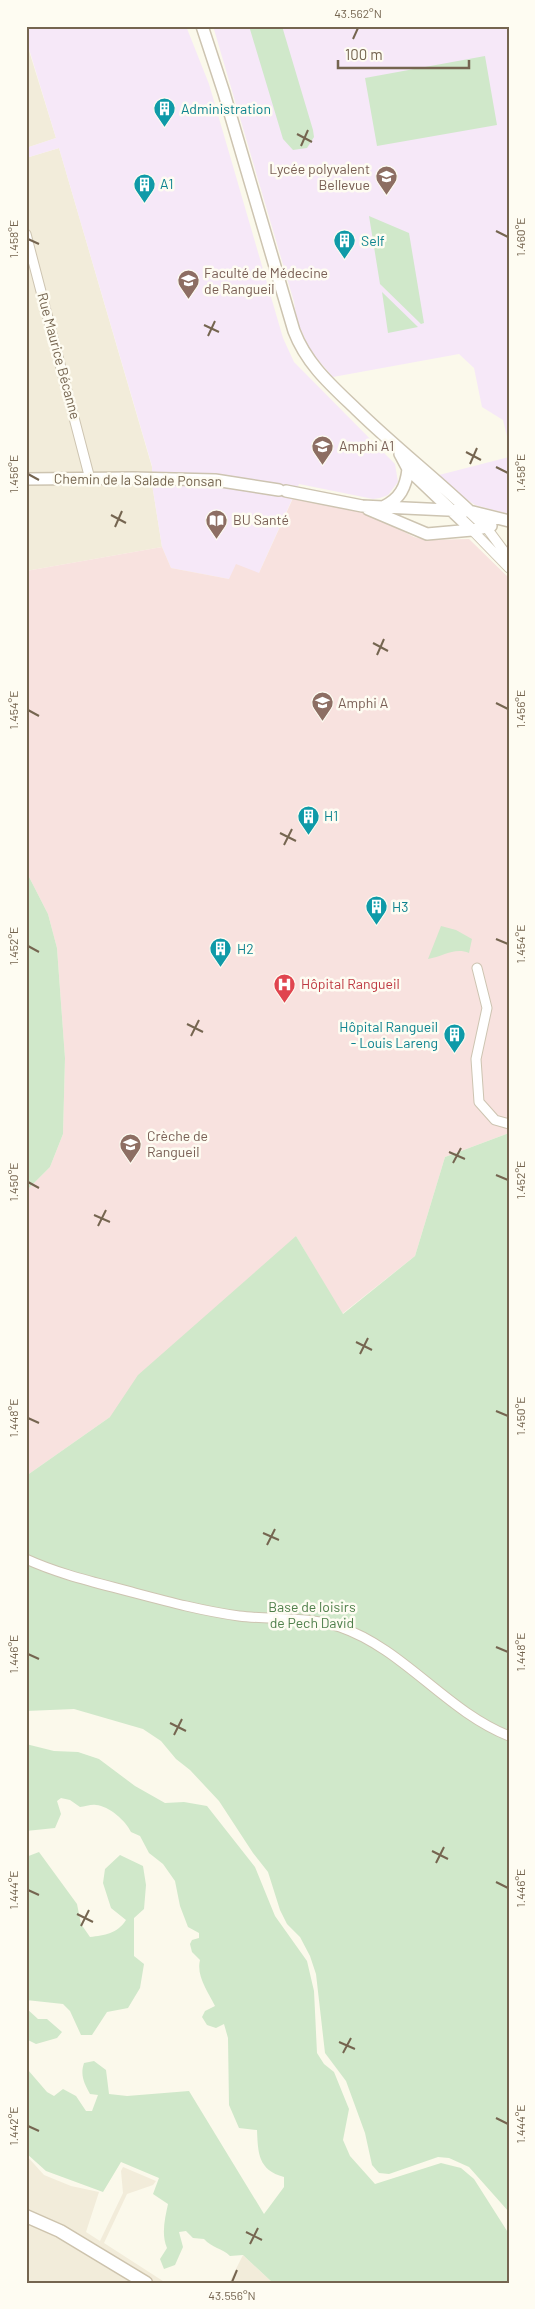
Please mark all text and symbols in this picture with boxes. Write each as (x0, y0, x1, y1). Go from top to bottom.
text: 43.562°N (334, 6, 382, 20)
scale bar (338, 38, 469, 70)
text: 100 m (345, 45, 383, 63)
building icon: Administration (153, 97, 177, 128)
place label: Administration (181, 100, 271, 117)
place label: Lycée polyvalent Bellevue (269, 160, 370, 193)
school or university icon: Lycée polyvalent Bellevue (374, 165, 398, 196)
building icon: A1 (132, 172, 156, 203)
place label: A1 (160, 175, 173, 192)
text: 1.460°E (513, 218, 527, 256)
text: 1.458°E (6, 220, 20, 258)
building icon: Self (333, 229, 357, 260)
place label: Self (361, 232, 385, 249)
place label: Faculté de Médecine de Rangueil (204, 264, 328, 297)
school or university icon: Faculté de Médecine de Rangueil (176, 269, 200, 300)
street label: Rue Maurice Bécanne (34, 291, 85, 421)
school or university icon: Amphi A1 (311, 434, 335, 465)
place label: Amphi A1 (339, 437, 394, 454)
text: 1.458°E (513, 454, 527, 492)
text: 1.456°E (6, 455, 20, 493)
street label: Chemin de la Salade Ponsan (54, 470, 222, 489)
library icon: BU Santé (205, 508, 229, 539)
place label: BU Santé (233, 511, 289, 528)
text: 1.456°E (513, 690, 527, 728)
text: 1.454°E (6, 691, 20, 729)
school or university icon: Amphi A (310, 691, 334, 722)
place label: Amphi A (338, 694, 389, 711)
building icon: H1 (296, 804, 320, 835)
place label: H1 (324, 807, 338, 824)
building icon: H3 (364, 895, 388, 926)
place label: H3 (392, 898, 408, 915)
text: 1.454°E (513, 925, 527, 963)
text: 1.452°E (6, 927, 20, 965)
building icon: H2 (209, 937, 233, 968)
place label: H2 (237, 940, 254, 957)
hospital icon: Hôpital Rangueil (273, 972, 297, 1003)
place label: Hôpital Rangueil (301, 975, 400, 992)
place label: Hôpital Rangueil - Louis Lareng (339, 1018, 438, 1051)
building icon: Hôpital Rangueil - Louis Lareng (442, 1023, 466, 1054)
place label: Crèche de Rangueil (147, 1127, 208, 1160)
school or university icon: Crèche de Rangueil (119, 1132, 143, 1163)
text: 1.452°E (513, 1161, 527, 1199)
text: 1.450°E (6, 1163, 20, 1201)
text: 1.450°E (513, 1397, 527, 1435)
text: 1.448°E (6, 1399, 20, 1437)
park label: Base de loisirs de Pech David (268, 1598, 356, 1631)
text: 1.448°E (513, 1633, 527, 1671)
text: 1.446°E (6, 1635, 20, 1673)
text: 1.446°E (513, 1869, 527, 1907)
text: 1.444°E (6, 1870, 20, 1910)
text: 1.444°E (513, 2104, 527, 2144)
text: 1.442°E (6, 2106, 20, 2146)
text: 43.556°N (208, 2288, 256, 2302)

